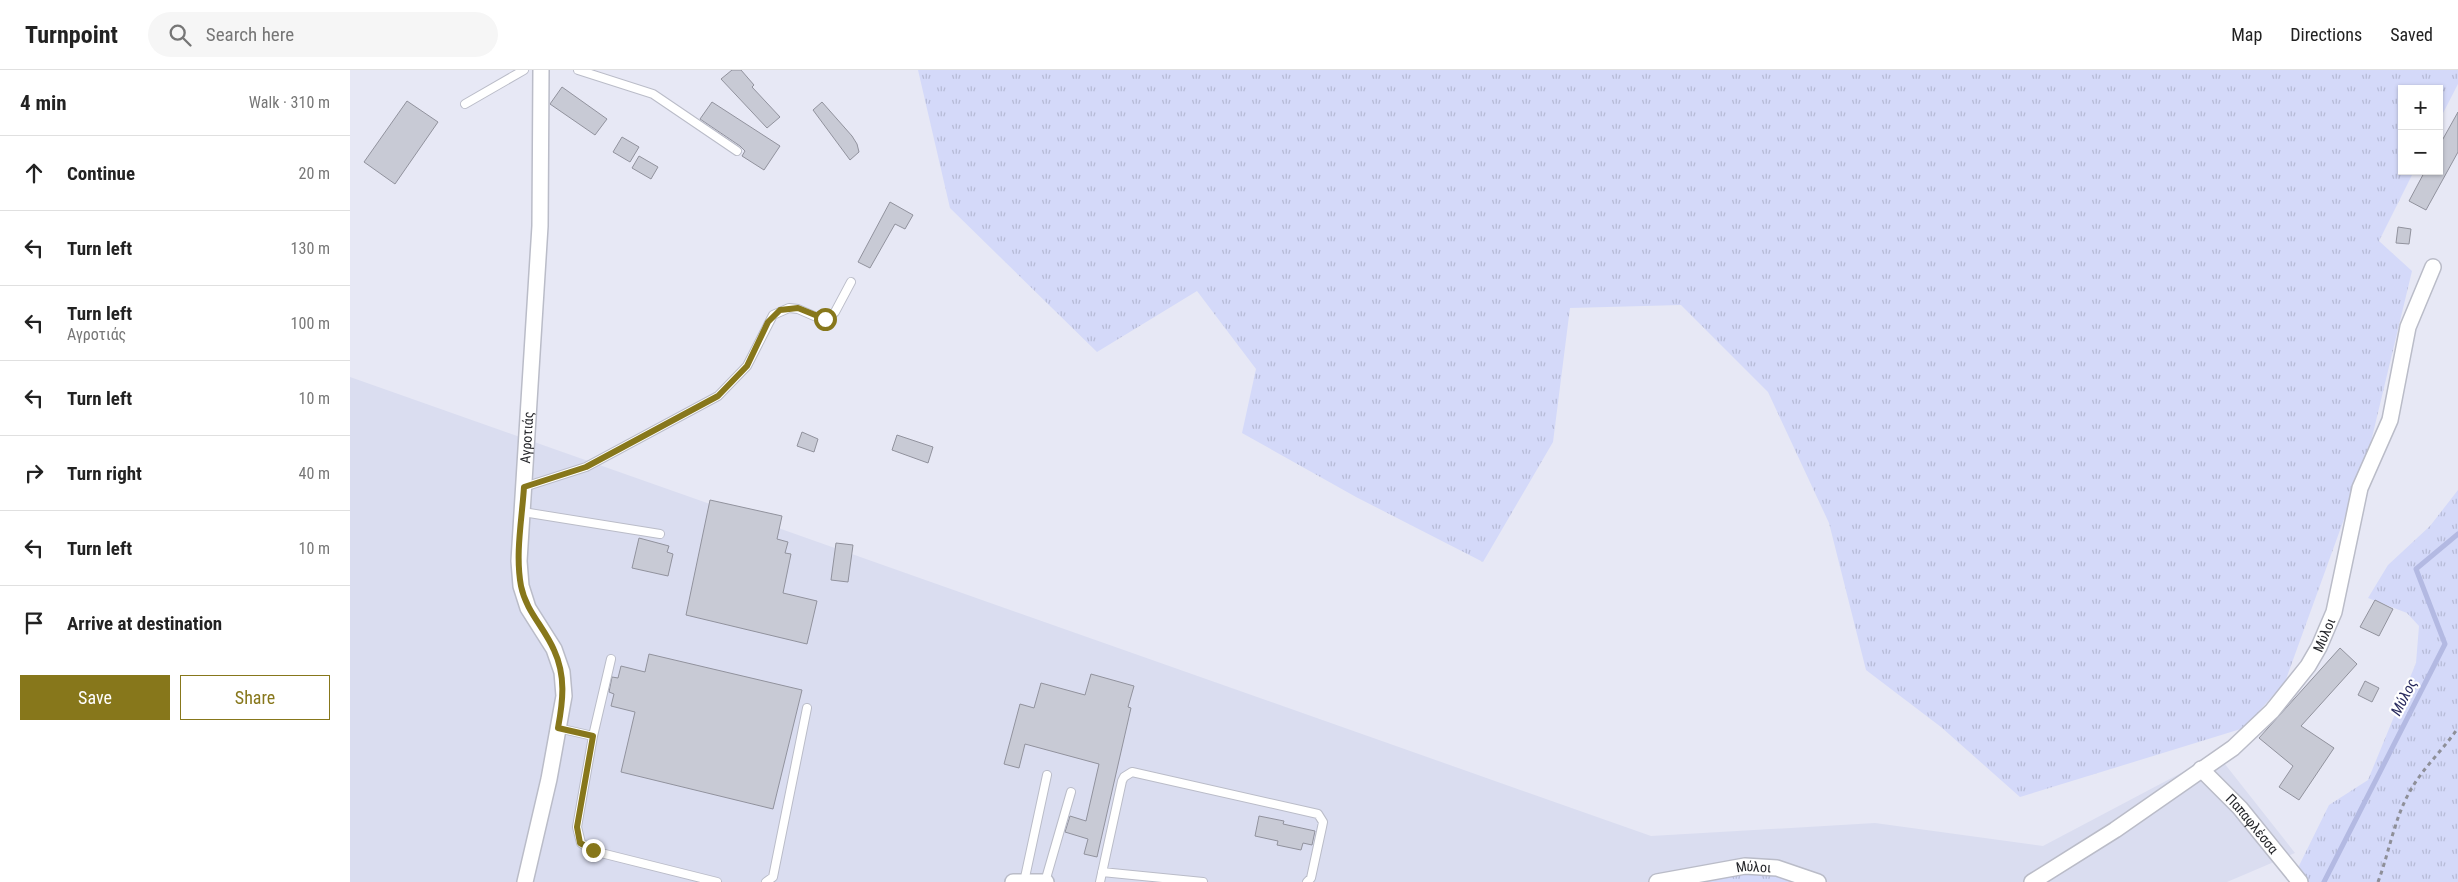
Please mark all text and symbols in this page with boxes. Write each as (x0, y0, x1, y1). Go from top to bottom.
search box (148, 12, 498, 57)
text: Turnpoint (25, 21, 118, 49)
icon: search (166, 21, 194, 49)
text: Search here (206, 23, 294, 46)
text: Map (2231, 24, 2262, 45)
text: Directions (2290, 24, 2362, 45)
text: Saved (2390, 24, 2433, 45)
map controls (2398, 85, 2443, 175)
button: + (2398, 85, 2443, 130)
text: 4 min (20, 91, 67, 115)
text: Walk · 310 m (249, 93, 330, 112)
button: − (2398, 130, 2443, 175)
icon: ahead (20, 159, 48, 187)
text: Continue (67, 162, 135, 185)
text: 20 m (298, 164, 330, 183)
icon: left (20, 234, 48, 262)
text: Turn left (67, 237, 132, 260)
text: 130 m (291, 239, 330, 258)
text: Turn left (67, 302, 132, 325)
route start (814, 308, 837, 331)
icon: left (20, 309, 48, 337)
text: 100 m (291, 314, 330, 333)
text: Αγροτιάς (67, 325, 126, 344)
icon: left (20, 384, 48, 412)
text: Turn left (67, 387, 132, 410)
text: 10 m (298, 389, 330, 408)
street label: Αγροτιάς (517, 411, 536, 464)
icon: right (20, 459, 48, 487)
text: Turn right (67, 462, 142, 485)
text: 40 m (298, 464, 330, 483)
icon: left (20, 534, 48, 562)
text: Turn left (67, 537, 132, 560)
text: 10 m (298, 539, 330, 558)
icon: arrive (20, 609, 48, 637)
text: Arrive at destination (67, 612, 222, 635)
street label: Μύλοι (2310, 616, 2338, 654)
button: Save (20, 675, 170, 720)
button: Share (180, 675, 330, 720)
water label: Μύλος (2387, 675, 2421, 719)
street label: Παπαφλέσσα (2223, 791, 2282, 857)
route end (582, 839, 605, 862)
street label: Μύλοι (1735, 858, 1772, 876)

